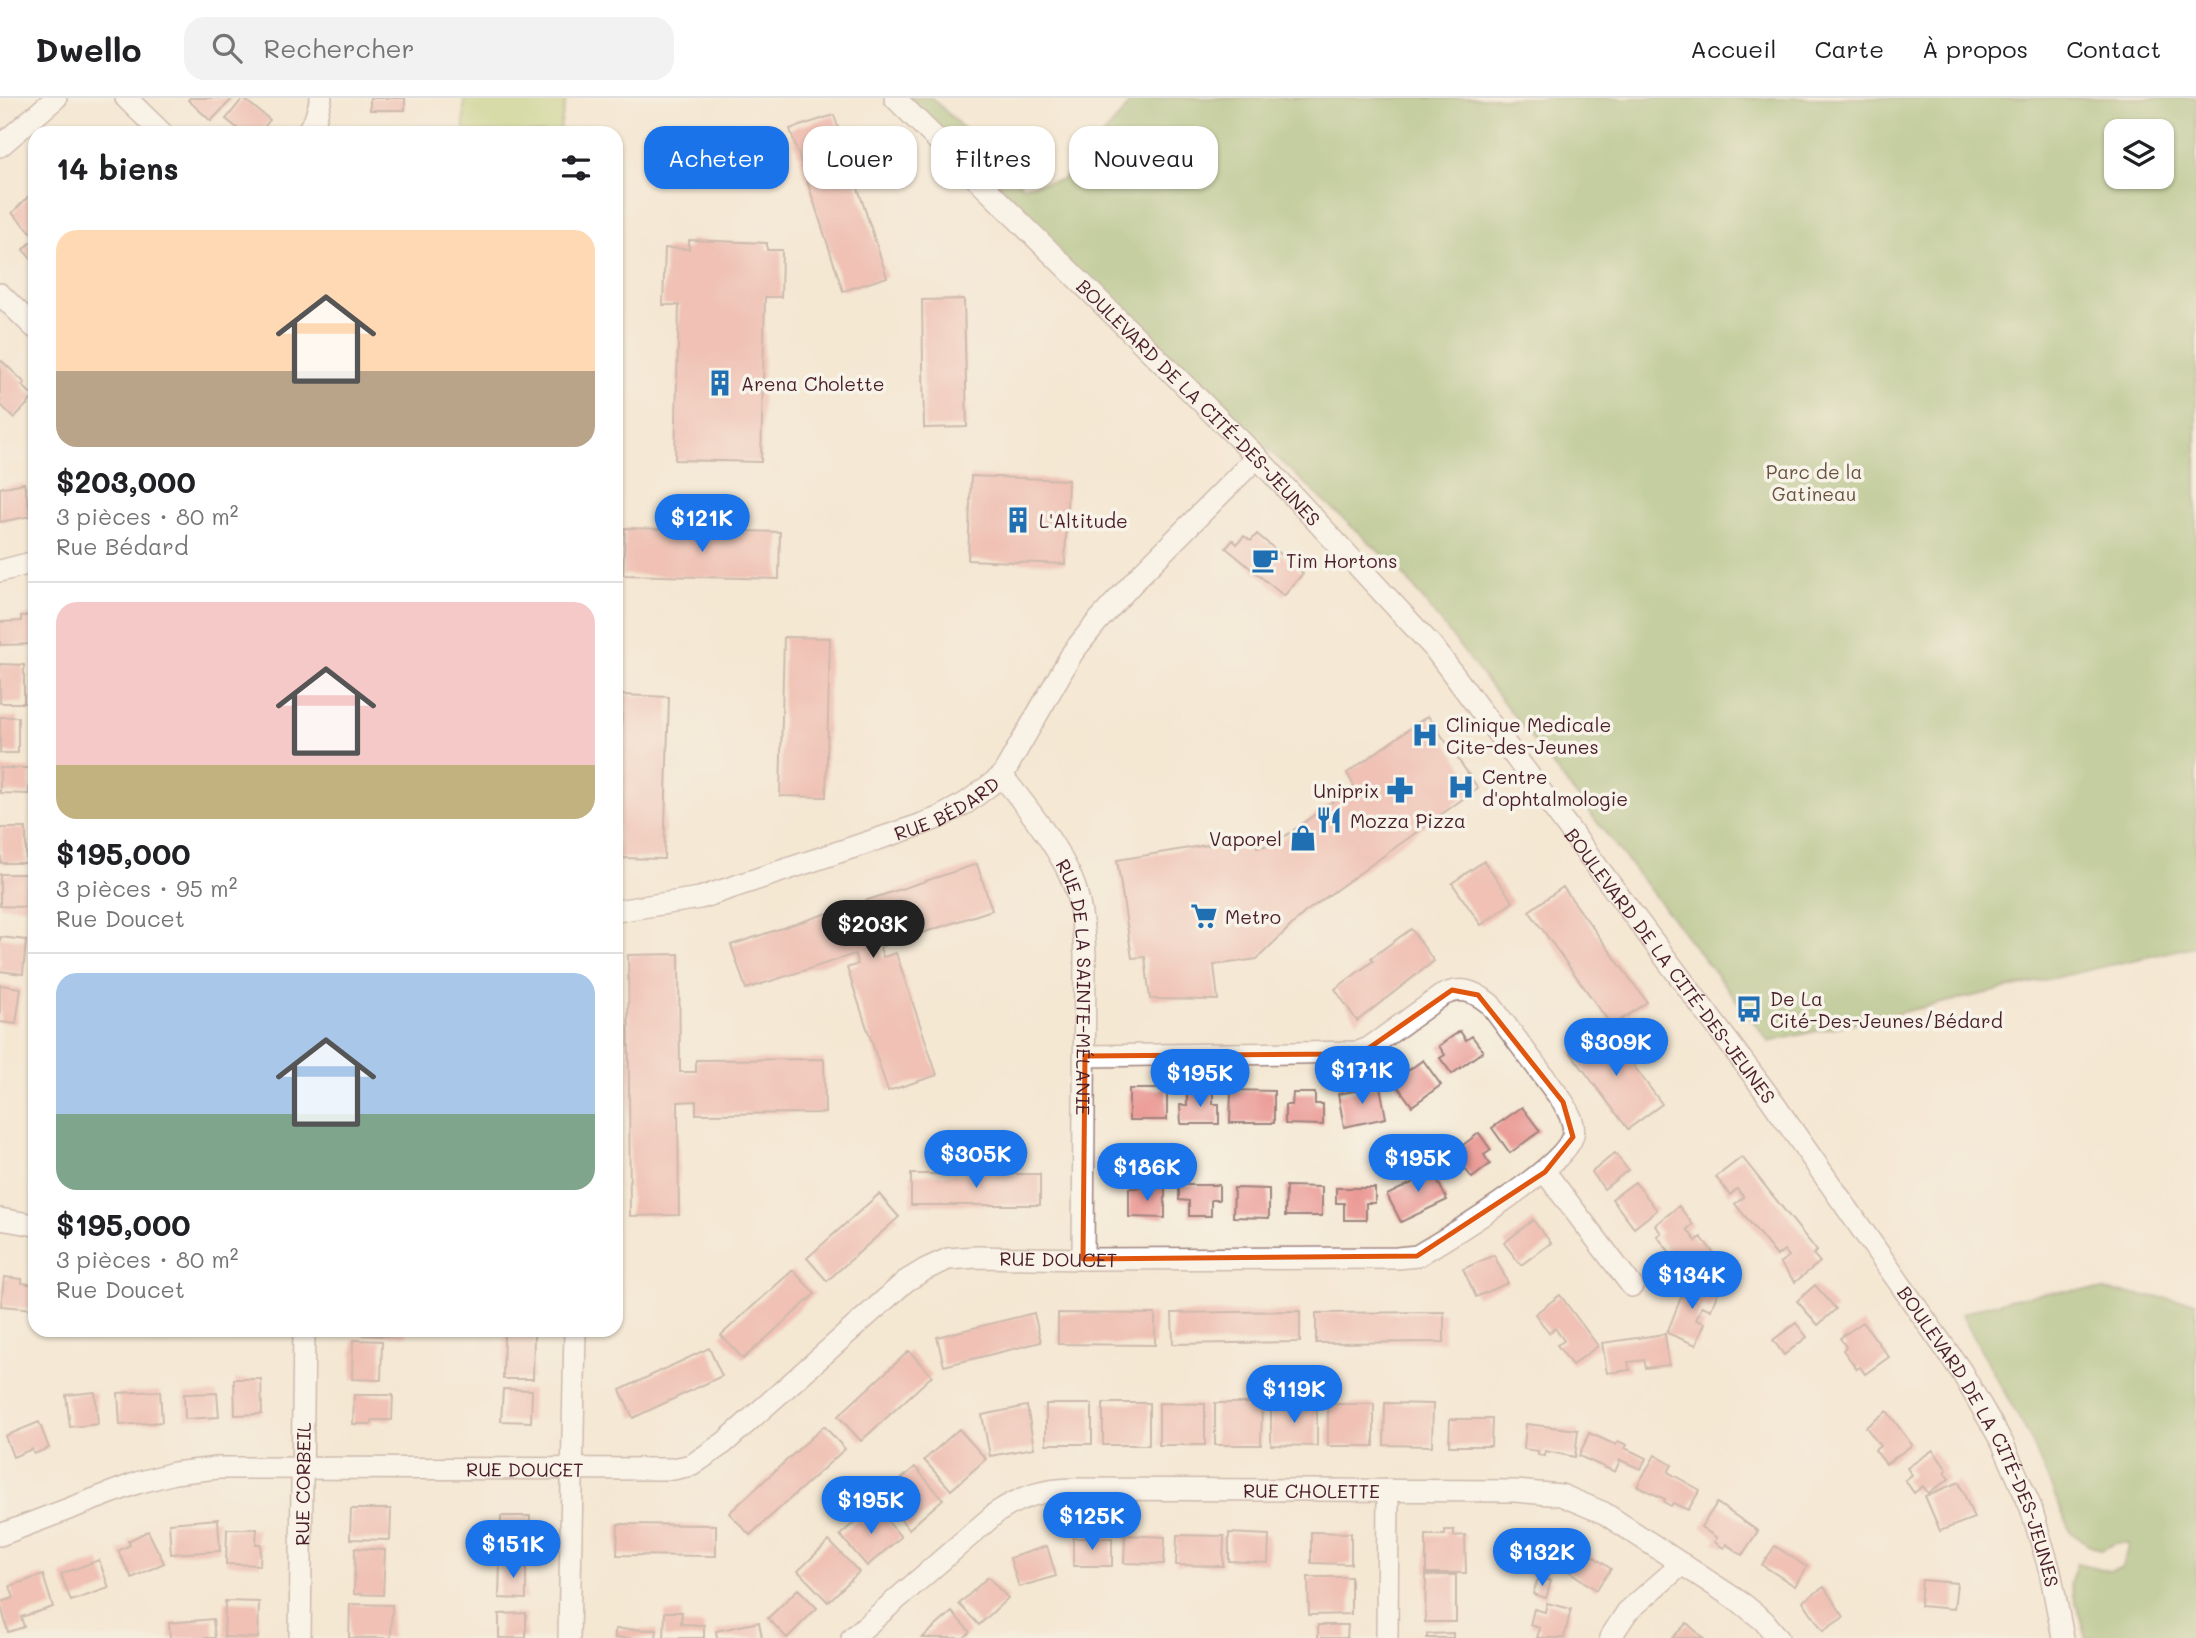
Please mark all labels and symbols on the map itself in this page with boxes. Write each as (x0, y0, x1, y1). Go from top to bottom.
street label: BOULEVARD DE LA CITÉ-DES-JEUNES (1072, 273, 1327, 531)
building icon: Arena Cholette (705, 368, 735, 398)
place label: Arena Cholette (741, 371, 884, 396)
park label: Parc de la Gatineau (1766, 459, 1862, 506)
pin: $121K (653, 494, 751, 554)
building icon: L'Altitude (1003, 505, 1033, 535)
place label: L'Altitude (1039, 508, 1128, 533)
cafe icon: Tim Hortons (1250, 545, 1280, 575)
place label: Tim Hortons (1286, 548, 1397, 573)
place label: Clinique Medicale Cite-des-Jeunes (1446, 712, 1611, 759)
hospital icon: Clinique Medicale Cite-des-Jeunes (1410, 720, 1440, 750)
place label: Centre d'ophtalmologie (1482, 764, 1628, 811)
street label: RUE BÉDARD (891, 770, 1004, 845)
hospital icon: Centre d'ophtalmologie (1446, 772, 1476, 802)
pharmacy icon: Uniprix (1385, 775, 1415, 805)
place label: Uniprix (1313, 778, 1379, 803)
restaurant icon: Mozza Pizza (1314, 805, 1344, 835)
place label: Mozza Pizza (1350, 808, 1466, 833)
shop icon: Vaporel (1288, 823, 1318, 853)
street label: BOULEVARD DE LA CITÉ-DES-JEUNES (1560, 823, 1782, 1108)
place label: Vaporel (1209, 826, 1282, 851)
street label: RUE DE LA SAINTE-MÉLANIE (1051, 854, 1098, 1116)
pin: $203K (824, 900, 922, 960)
supermarket icon: Metro (1189, 901, 1219, 931)
place label: Metro (1225, 904, 1281, 929)
place label: De La Cité-Des-Jeunes/Bédard (1770, 986, 2003, 1033)
bus stop icon: De La Cité-Des-Jeunes/Bédard (1734, 994, 1764, 1024)
pin: $309K (1567, 1018, 1665, 1078)
pin: $171K (1313, 1046, 1411, 1106)
pin: $195K (1151, 1049, 1249, 1109)
pin: $305K (927, 1130, 1025, 1190)
pin: $195K (1369, 1134, 1467, 1194)
pin: $186K (1098, 1144, 1196, 1203)
street label: RUE DOUCET (999, 1245, 1117, 1272)
pin: $134K (1643, 1252, 1741, 1311)
street label: BOULEVARD DE LA CITÉ-DES-JEUNES (1892, 1281, 2065, 1589)
pin: $119K (1245, 1366, 1343, 1425)
street label: RUE CORBEIL (289, 1422, 315, 1546)
street label: RUE DOUCET (466, 1456, 584, 1481)
pin: $195K (822, 1476, 920, 1536)
street label: RUE CHOLETTE (1243, 1477, 1380, 1503)
pin: $125K (1043, 1492, 1141, 1552)
pin: $151K (464, 1520, 562, 1580)
pin: $132K (1493, 1528, 1591, 1588)

